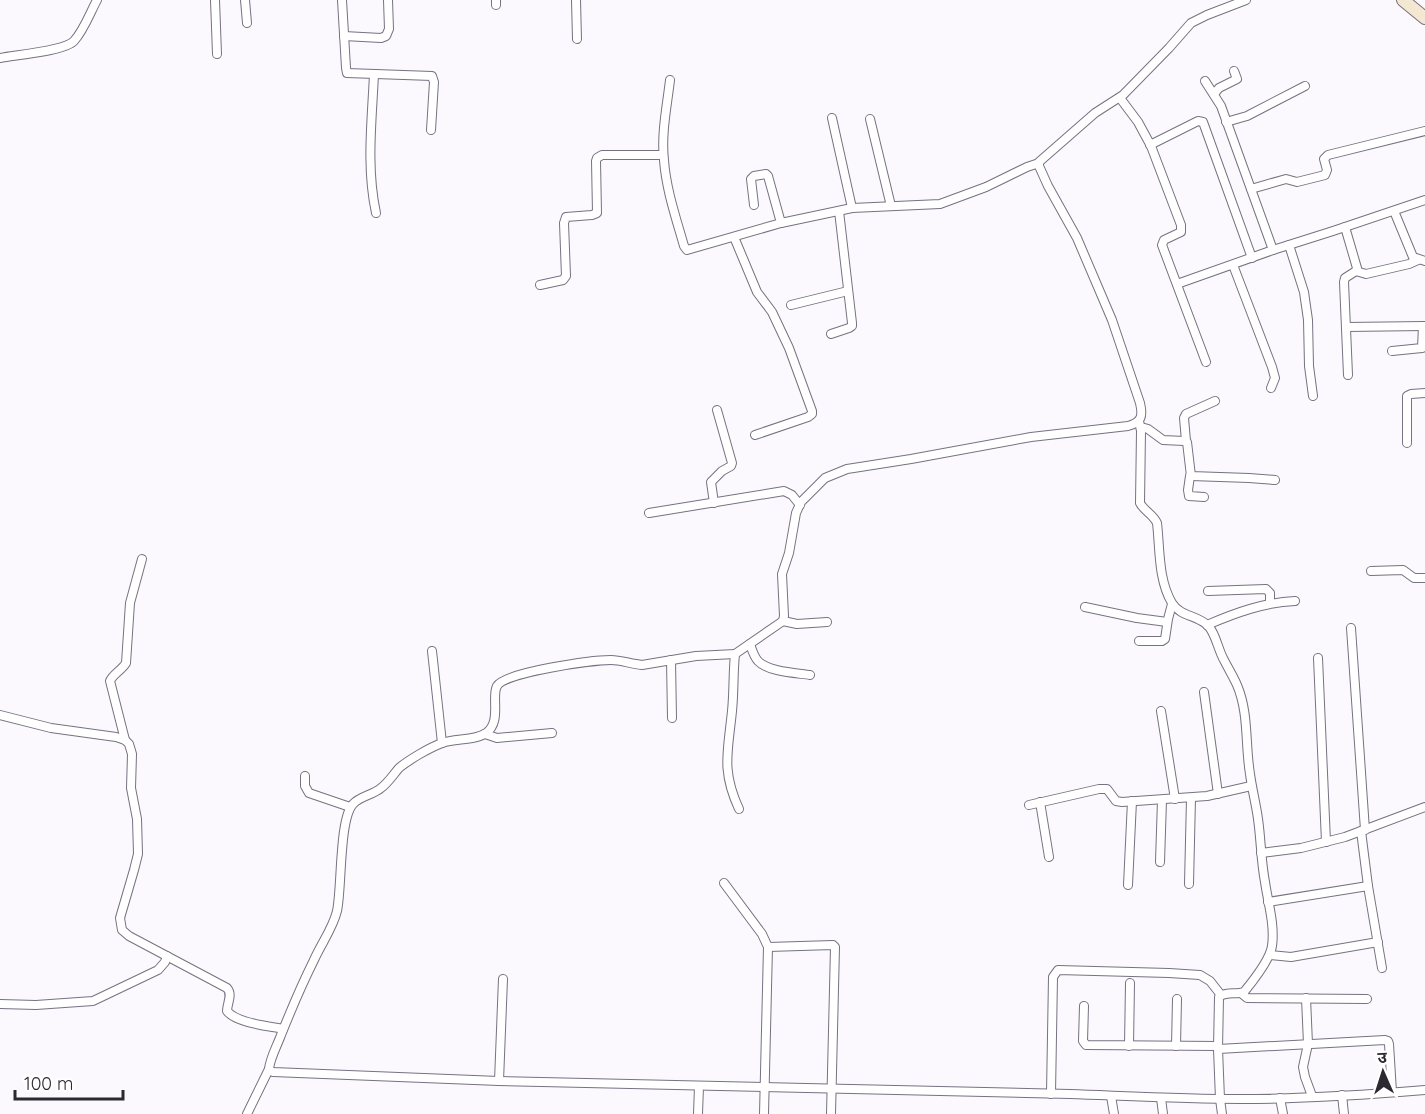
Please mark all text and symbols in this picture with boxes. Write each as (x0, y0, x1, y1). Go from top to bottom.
north arrow (1353, 1042, 1413, 1102)
text: उ (1377, 1047, 1388, 1067)
scale bar (15, 1063, 123, 1101)
text: 100 m (24, 1072, 73, 1095)

